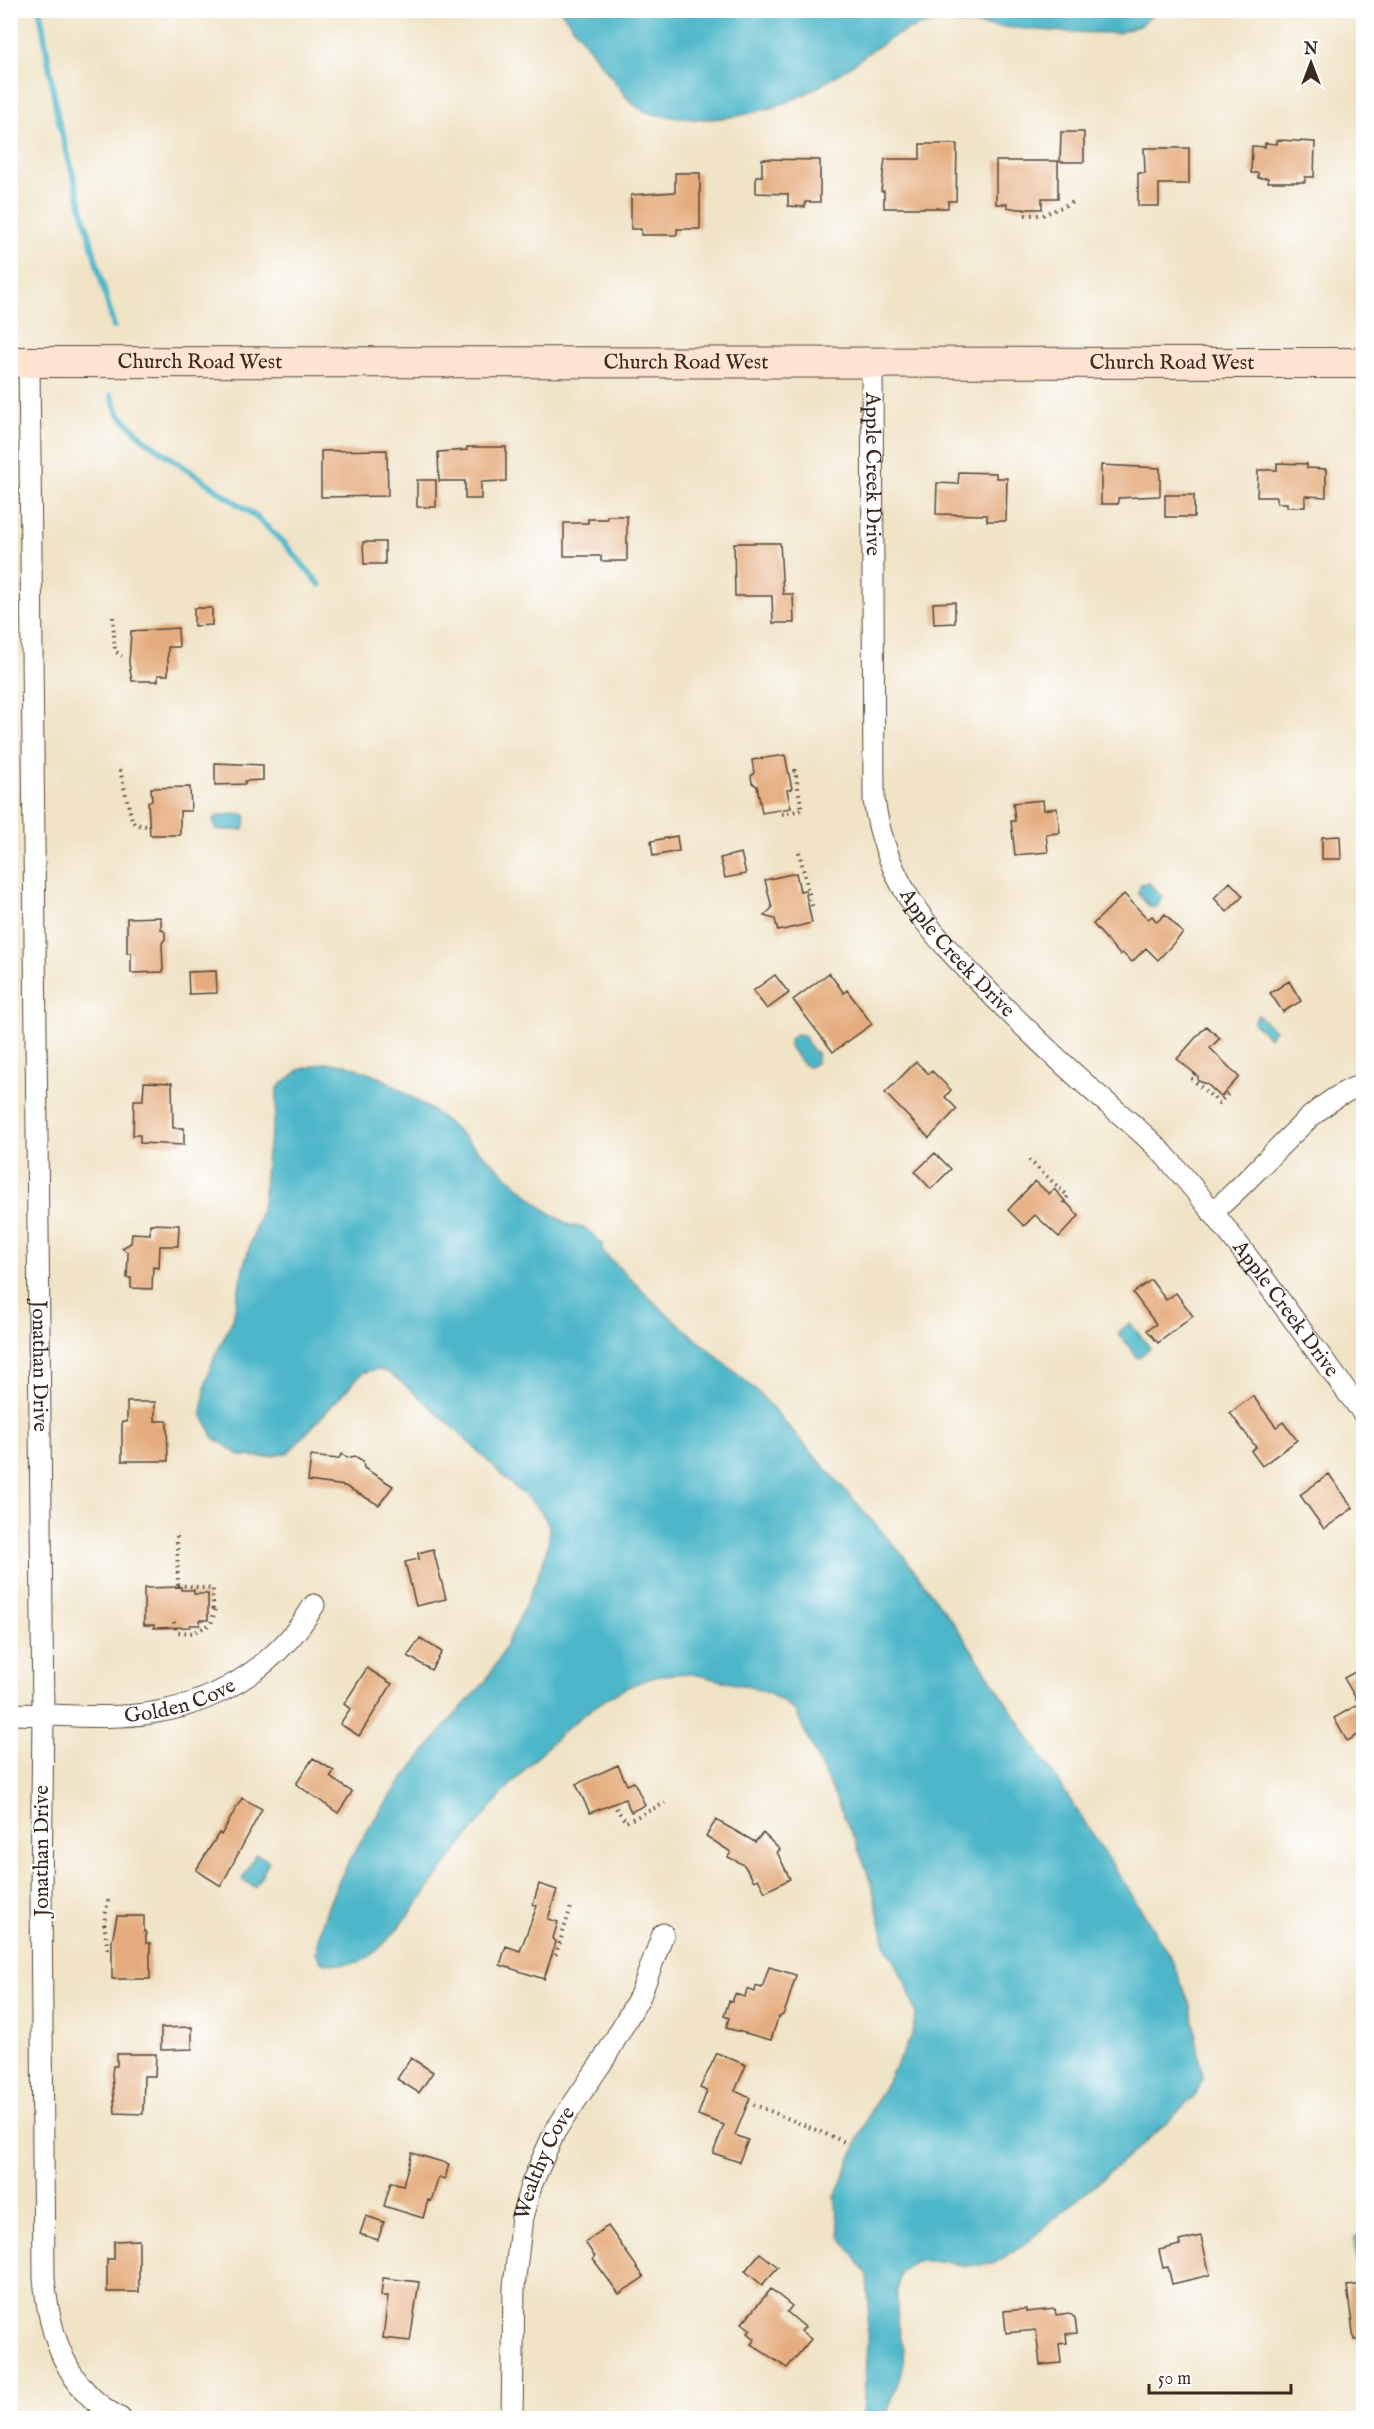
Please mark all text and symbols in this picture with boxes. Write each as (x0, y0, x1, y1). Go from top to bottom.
north arrow (1281, 33, 1341, 93)
text: N (1303, 40, 1318, 60)
street label: Church Road West (118, 349, 282, 376)
street label: Church Road West (604, 349, 768, 376)
street label: Church Road West (1090, 349, 1254, 376)
street label: Apple Creek Drive (859, 391, 886, 556)
street label: Apple Creek Drive (892, 883, 1021, 1024)
street label: Apple Creek Drive (1226, 1234, 1345, 1383)
street label: Jonathan Drive (25, 1298, 54, 1432)
street label: Golden Cove (123, 1672, 241, 1729)
street label: Jonathan Drive (29, 1785, 56, 1919)
street label: Wealthy Cove (508, 2101, 582, 2223)
scale bar (1149, 2357, 1292, 2395)
text: 50 m (1158, 2368, 1191, 2391)

